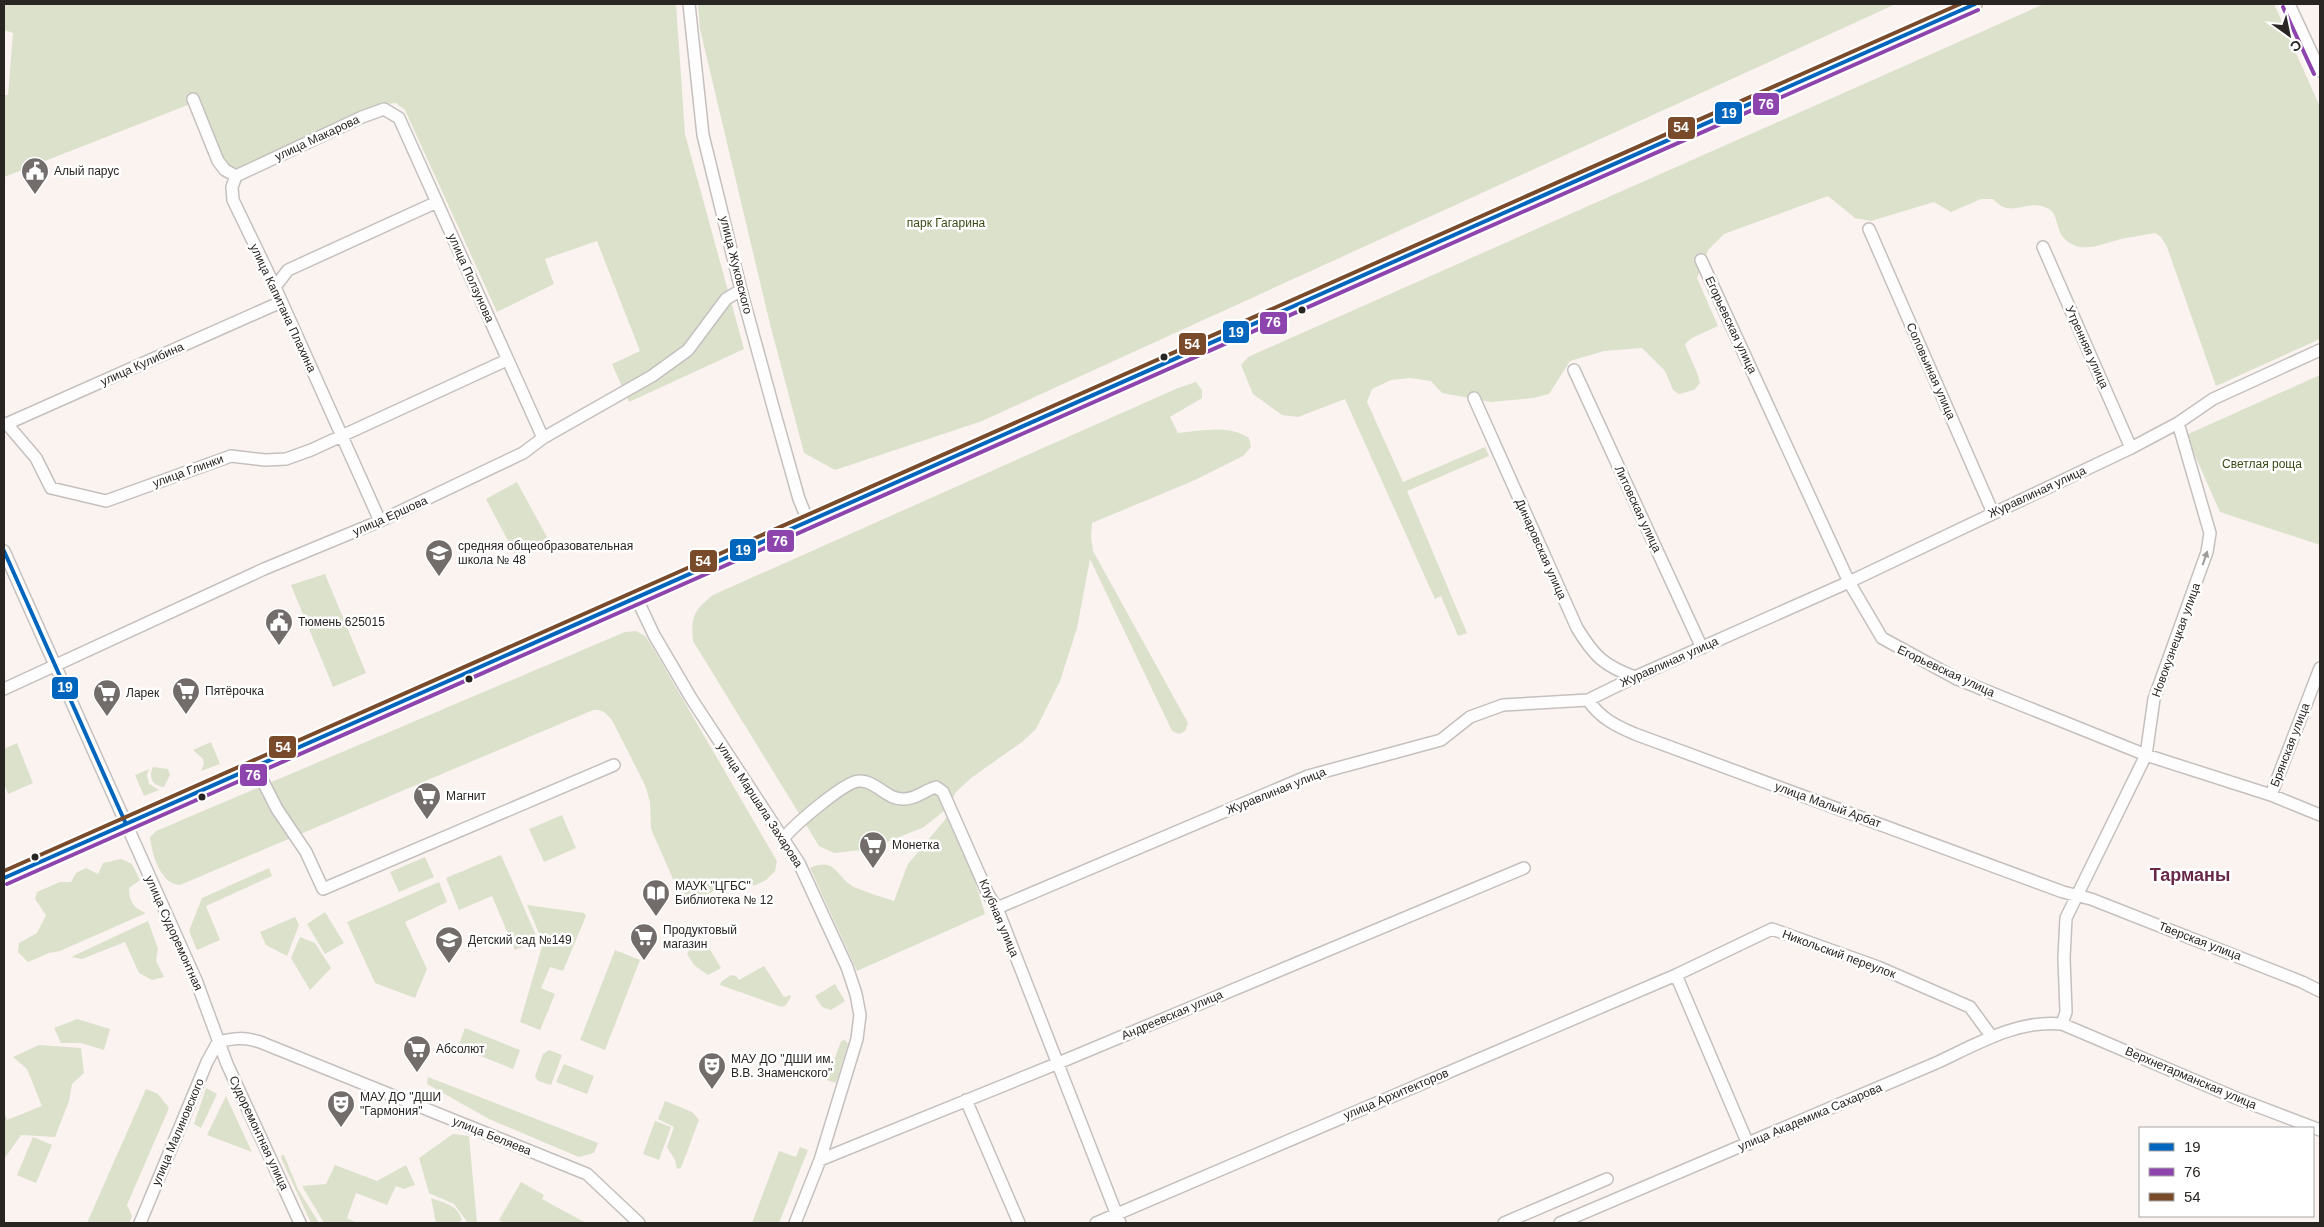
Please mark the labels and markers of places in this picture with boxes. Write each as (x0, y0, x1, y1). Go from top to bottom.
public building icon: Алый парус (20, 156, 50, 195)
place label: Алый парус (54, 164, 119, 178)
unlabelled marker (1297, 305, 1307, 315)
unlabelled marker (1159, 352, 1169, 362)
school or university icon: средняя общеобразовательная школа № 48 (424, 538, 454, 577)
place label: средняя общеобразовательная школа № 48 (458, 539, 633, 567)
public building icon: Тюмень 625015 (264, 607, 294, 646)
place label: Тюмень 625015 (298, 615, 385, 629)
unlabelled marker (464, 674, 474, 684)
supermarket icon: Пятёрочка (171, 676, 201, 715)
supermarket icon: Ларек (92, 678, 122, 717)
place label: Пятёрочка (205, 684, 264, 698)
place label: Ларек (126, 686, 160, 700)
supermarket icon: Магнит (412, 781, 442, 820)
place label: Магнит (446, 789, 487, 803)
unlabelled marker (197, 792, 207, 802)
supermarket icon: Монетка (858, 830, 888, 869)
place label: Монетка (892, 838, 940, 852)
unlabelled marker (30, 852, 40, 862)
library icon: МАУК "ЦГБС" Библиотека № 12 (641, 878, 671, 917)
place label: МАУК "ЦГБС" Библиотека № 12 (675, 879, 773, 907)
supermarket icon: Продуктовый магазин (629, 922, 659, 961)
place label: Продуктовый магазин (663, 923, 737, 951)
school or university icon: Детский сад №149 (434, 925, 464, 964)
place label: Детский сад №149 (468, 933, 572, 947)
supermarket icon: Абсолют (402, 1034, 432, 1073)
place label: Абсолют (436, 1042, 485, 1056)
theatre icon: МАУ ДО "ДШИ им. В.В. Знаменского" (697, 1051, 727, 1090)
place label: МАУ ДО "ДШИ им. В.В. Знаменского" (731, 1052, 834, 1080)
theatre icon: МАУ ДО "ДШИ "Гармония" (326, 1089, 356, 1128)
place label: МАУ ДО "ДШИ "Гармония" (360, 1090, 441, 1118)

